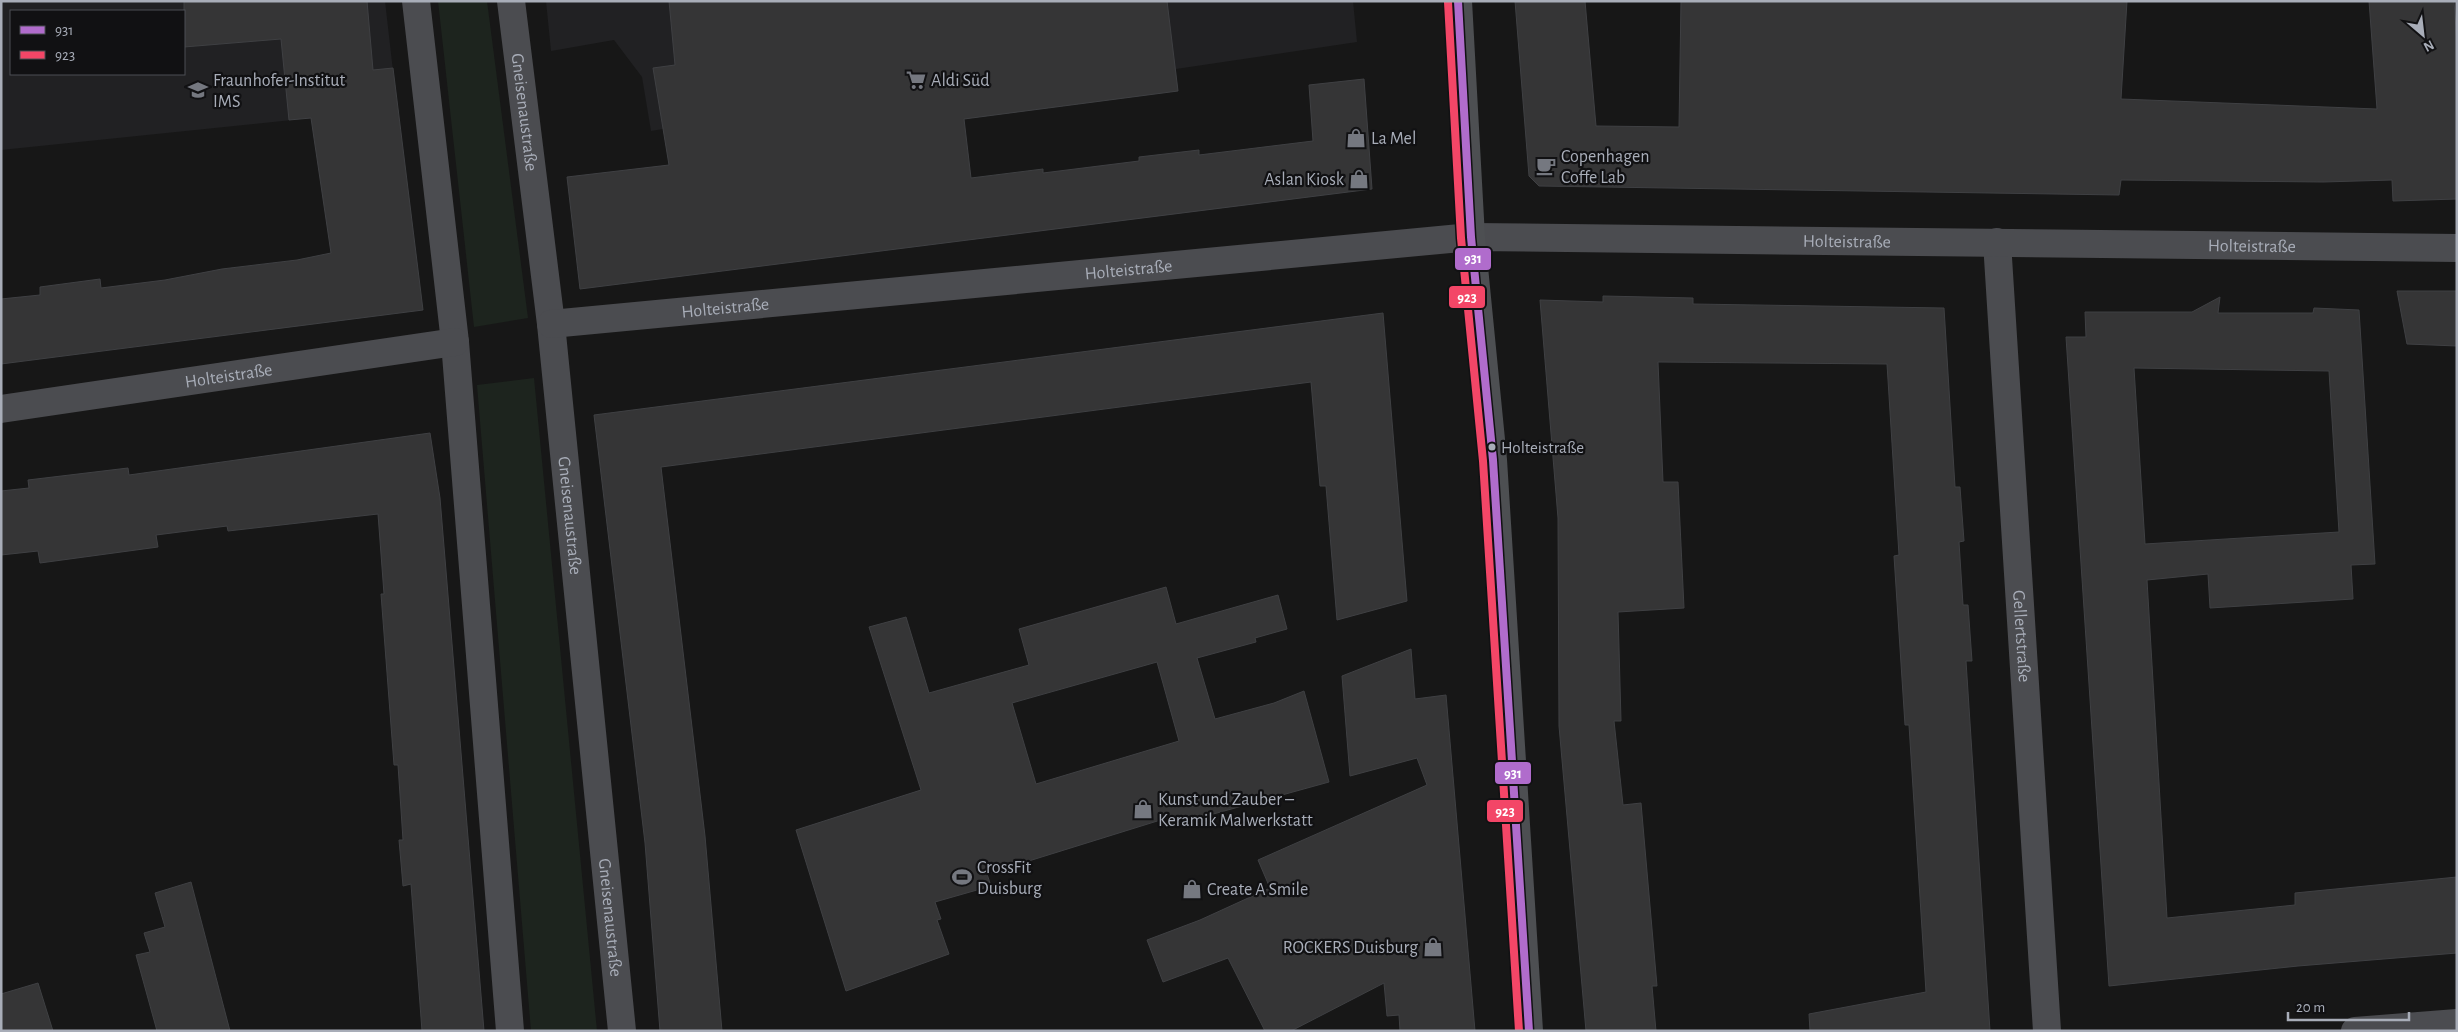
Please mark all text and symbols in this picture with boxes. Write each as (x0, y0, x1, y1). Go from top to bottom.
legend (10, 10, 185, 75)
north arrow (2398, 10, 2448, 60)
text: 931 (55, 23, 73, 38)
text: N (2421, 37, 2436, 54)
text: 923 (55, 48, 75, 63)
street label: Gneisenaustraße (508, 52, 540, 172)
supermarket icon: Aldi Süd (905, 69, 927, 91)
place label: Fraunhofer-Institut IMS (213, 72, 345, 111)
place label: Aldi Süd (931, 72, 989, 90)
school or university icon: Fraunhofer-Institut IMS (187, 79, 209, 101)
shop icon: La Mel (1345, 127, 1367, 149)
place label: La Mel (1371, 130, 1416, 148)
place label: Copenhagen Coffe Lab (1561, 148, 1650, 187)
cafe icon: Copenhagen Coffe Lab (1535, 155, 1557, 177)
shop icon: Aslan Kiosk (1348, 168, 1370, 190)
place label: Aslan Kiosk (1264, 171, 1345, 189)
street label: Holteistraße (1803, 233, 1891, 252)
street label: Holteistraße (2208, 237, 2296, 256)
line badge: 931 (1454, 247, 1492, 271)
text: 931 (1464, 252, 1482, 266)
street label: Holteistraße (1084, 257, 1173, 283)
line badge: 923 (1448, 285, 1486, 309)
text: 923 (1457, 291, 1477, 305)
street label: Holteistraße (681, 295, 770, 322)
street label: Holteistraße (184, 361, 274, 392)
place label: Holteistraße (1501, 439, 1584, 456)
marker: Holteistraße (1487, 442, 1497, 452)
street label: Gneisenaustraße (554, 456, 584, 576)
street label: Gellertstraße (2009, 590, 2033, 683)
line badge: 931 (1494, 761, 1532, 785)
text: 931 (1504, 767, 1522, 781)
place label: Kunst und Zauber – Keramik Malwerkstatt (1158, 791, 1313, 830)
shop icon: Kunst und Zauber – Keramik Malwerkstatt (1132, 798, 1154, 820)
line badge: 923 (1486, 799, 1524, 823)
text: 923 (1495, 805, 1515, 819)
street label: Gneisenaustraße (595, 858, 625, 978)
place label: CrossFit Duisburg (977, 859, 1042, 898)
sports icon: CrossFit Duisburg (951, 866, 973, 888)
shop icon: Create A Smile (1181, 878, 1203, 900)
place label: Create A Smile (1207, 881, 1308, 899)
shop icon: ROCKERS Duisburg (1422, 936, 1444, 958)
place label: ROCKERS Duisburg (1283, 939, 1418, 957)
scale bar (2288, 990, 2409, 1022)
text: 20 m (2296, 1000, 2325, 1015)

